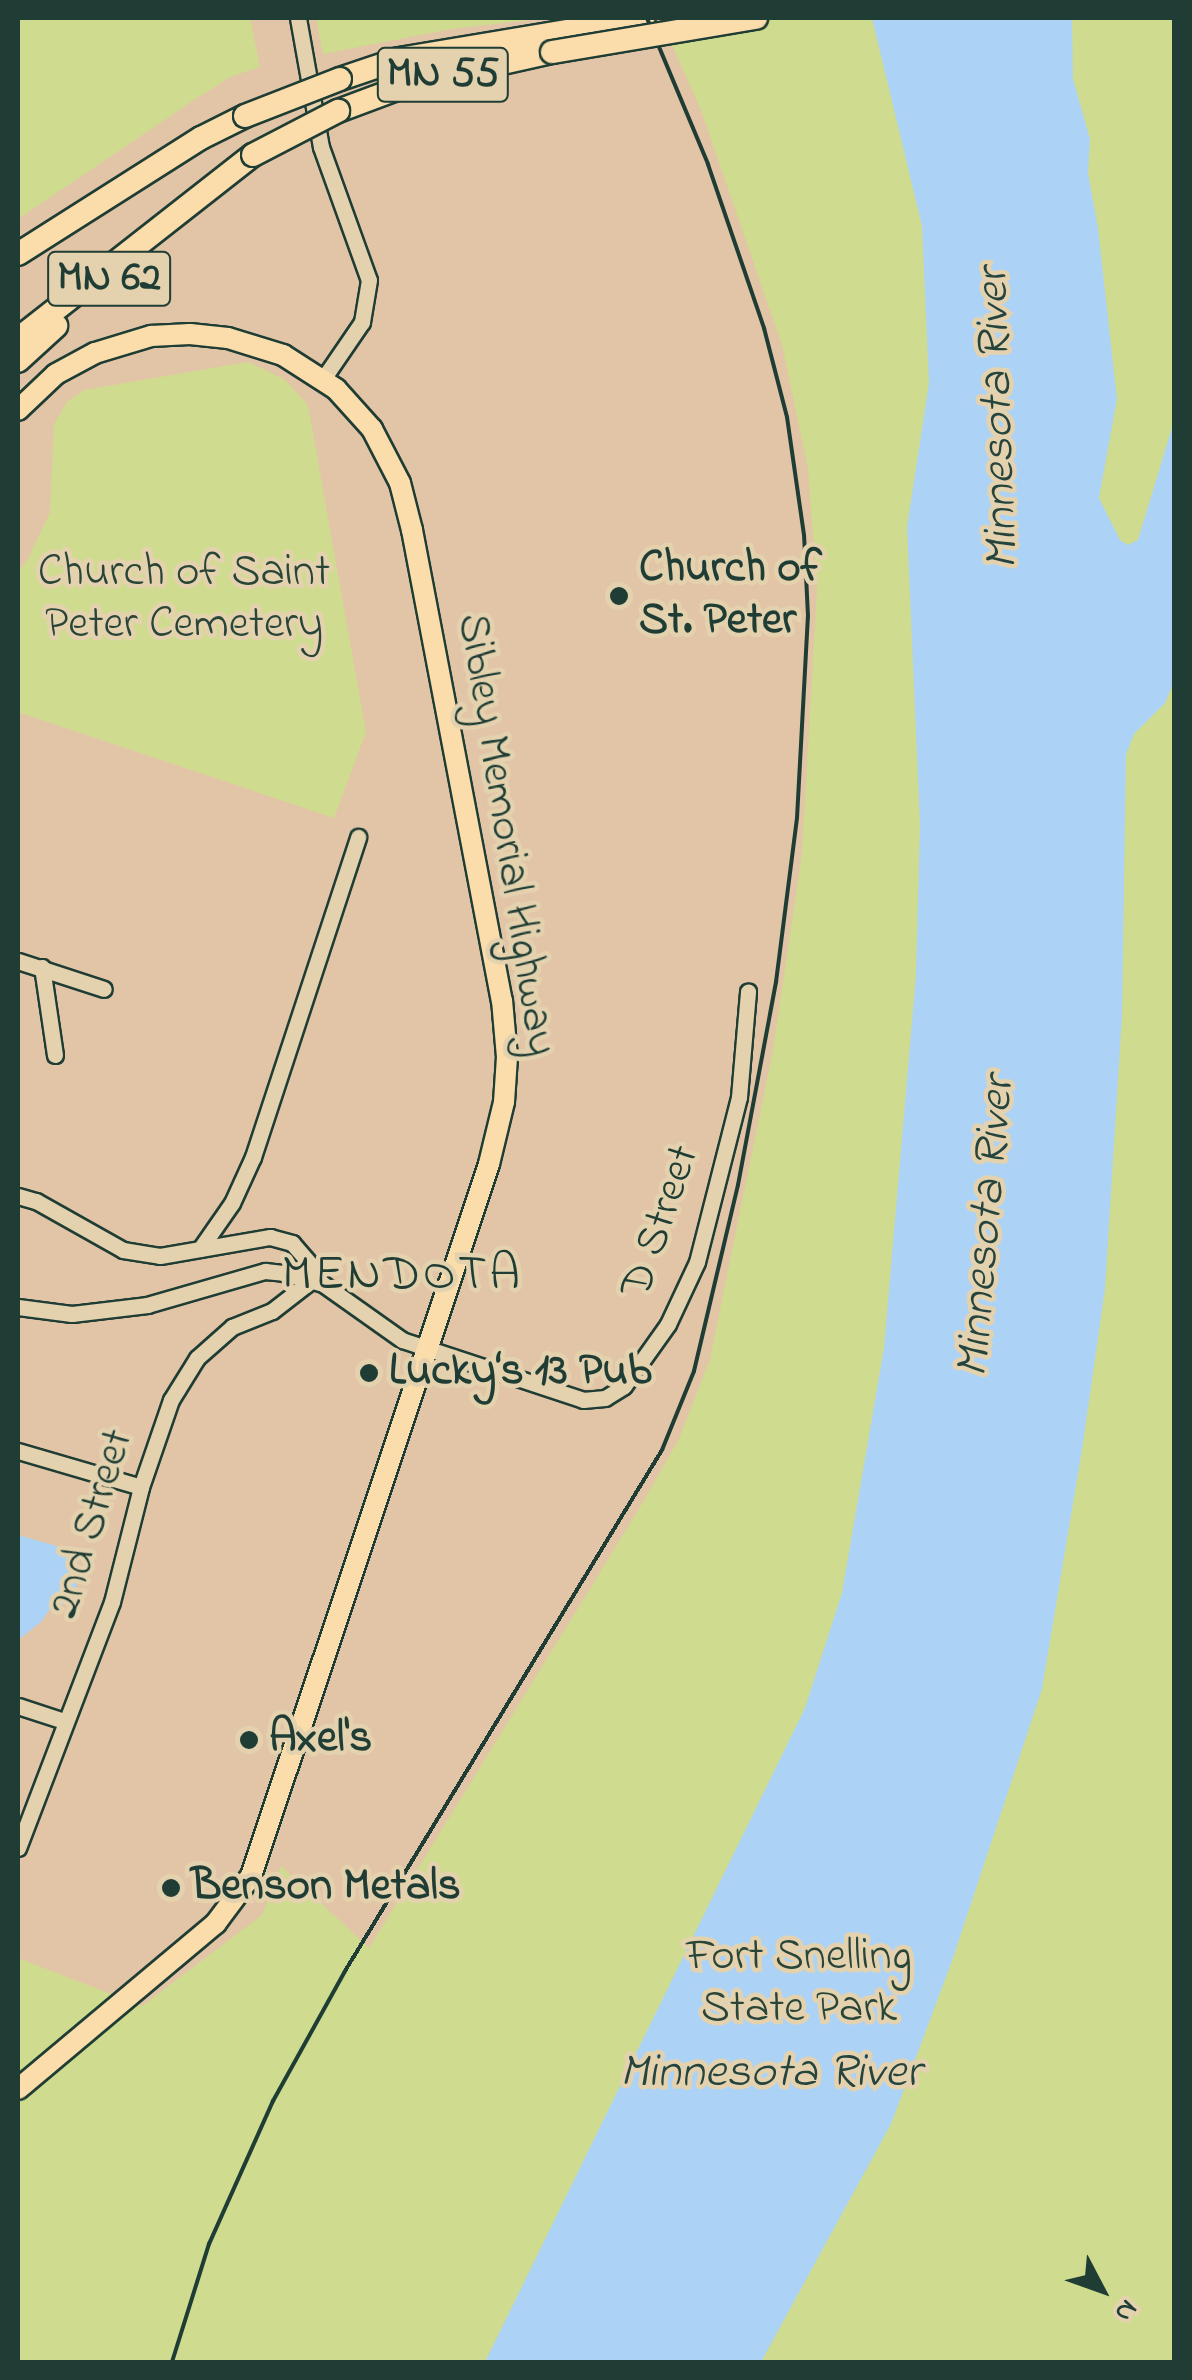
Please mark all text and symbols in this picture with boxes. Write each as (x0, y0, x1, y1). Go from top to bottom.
road number: MN 55 (376, 38, 510, 112)
road number: MN 62 (46, 242, 172, 316)
water label: Minnesota River (965, 267, 1033, 571)
place label: Church of St. Peter (639, 543, 822, 649)
park label: Church of Saint Peter Cemetery (38, 547, 330, 653)
marker: Church of St. Peter (608, 585, 630, 607)
street label: Sibley Memorial Highway (443, 610, 567, 1060)
water label: Minnesota River (945, 1074, 1029, 1380)
street label: D Street (611, 1139, 713, 1305)
district label: MENDOTA (282, 1246, 522, 1306)
place label: Lucky‘s 13 Pub (389, 1346, 652, 1400)
marker: Lucky‘s 13 Pub (358, 1362, 380, 1384)
street label: 2nd Street (39, 1423, 147, 1625)
place label: Axel's (269, 1713, 372, 1767)
marker: Axel's (238, 1729, 260, 1751)
place label: Benson Metals (191, 1861, 461, 1915)
marker: Benson Metals (160, 1877, 182, 1899)
park label: Fort Snelling State Park (686, 1931, 912, 2037)
water label: Minnesota River (619, 2045, 921, 2103)
north arrow (1052, 2240, 1152, 2340)
text: N (1103, 2289, 1147, 2331)

